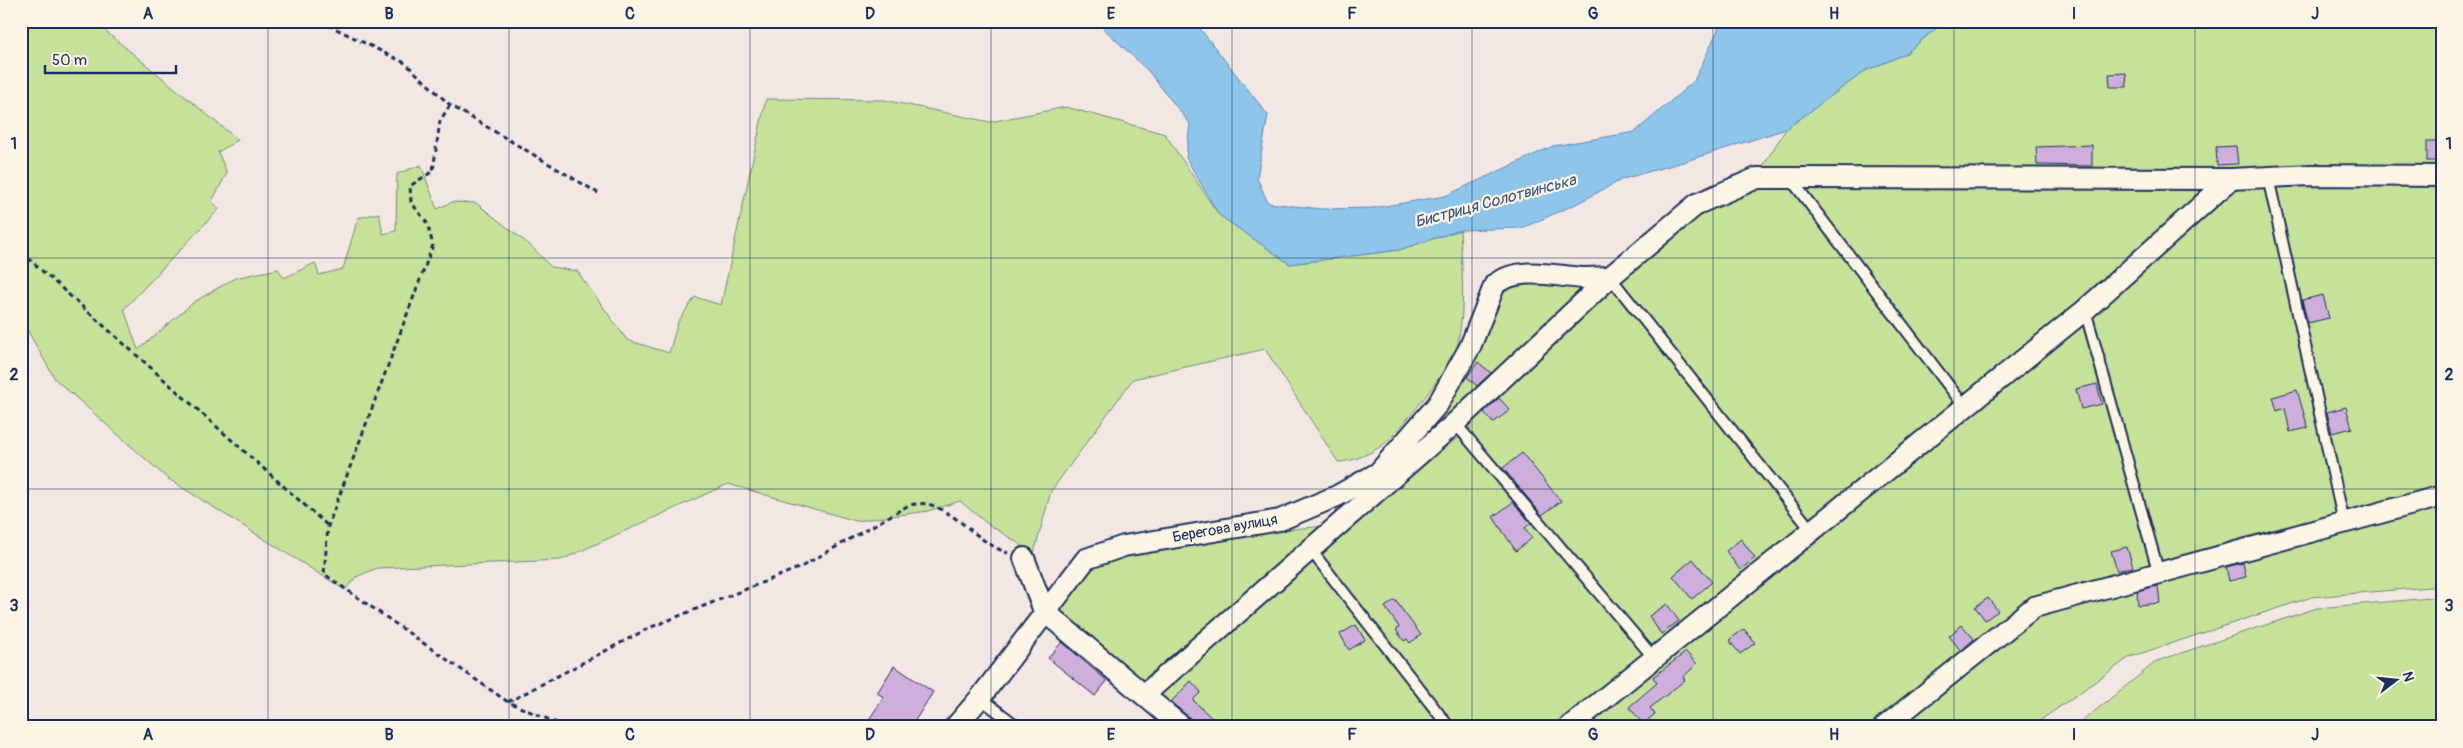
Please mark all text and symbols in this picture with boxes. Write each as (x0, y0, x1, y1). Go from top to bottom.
text: A (143, 4, 154, 24)
text: B (384, 4, 394, 24)
text: C (625, 4, 635, 24)
text: D (865, 4, 875, 24)
text: E (1107, 4, 1116, 24)
text: F (1347, 4, 1357, 24)
text: G (1588, 4, 1599, 24)
text: H (1829, 4, 1839, 24)
text: I (2072, 4, 2076, 24)
text: J (2311, 4, 2319, 24)
scale bar (45, 42, 176, 74)
text: 50 m (52, 51, 87, 70)
text: 1 (11, 134, 17, 154)
text: 1 (2446, 134, 2452, 154)
water label: Бистриця Солотвинська (1413, 169, 1579, 232)
text: 2 (10, 365, 19, 385)
text: 2 (2445, 365, 2454, 385)
street label: Берегова вулиця (1171, 510, 1279, 547)
text: 3 (10, 596, 19, 616)
text: 3 (2445, 596, 2454, 616)
north arrow (2370, 656, 2420, 706)
text: N (2399, 670, 2417, 683)
text: A (143, 725, 154, 745)
text: B (384, 725, 394, 745)
text: C (625, 725, 635, 745)
text: D (865, 725, 875, 745)
text: E (1107, 725, 1116, 745)
text: F (1347, 725, 1357, 745)
text: G (1588, 725, 1599, 745)
text: H (1829, 725, 1839, 745)
text: I (2072, 725, 2076, 745)
text: J (2311, 725, 2319, 745)

